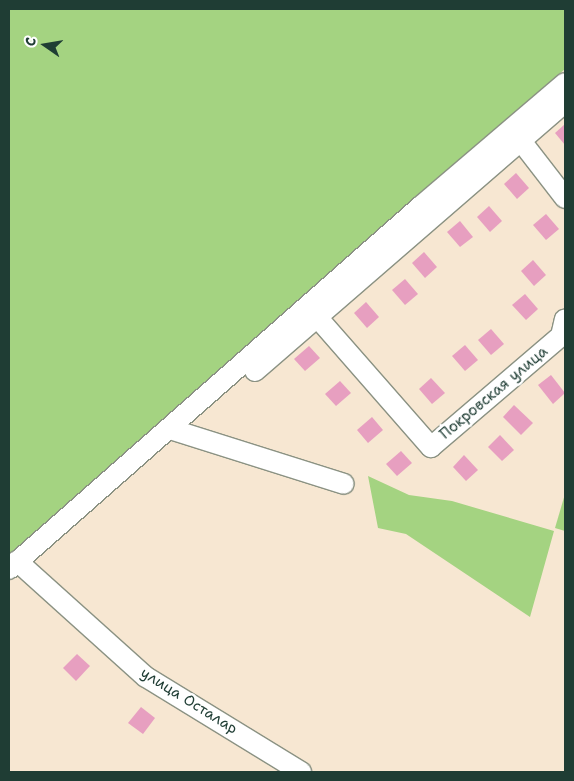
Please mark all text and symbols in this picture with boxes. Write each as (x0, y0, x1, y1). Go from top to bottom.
north arrow (20, 20, 70, 70)
text: С (21, 35, 40, 48)
street label: Покровская улица (436, 343, 552, 443)
street label: улица Осталар (137, 664, 241, 738)

